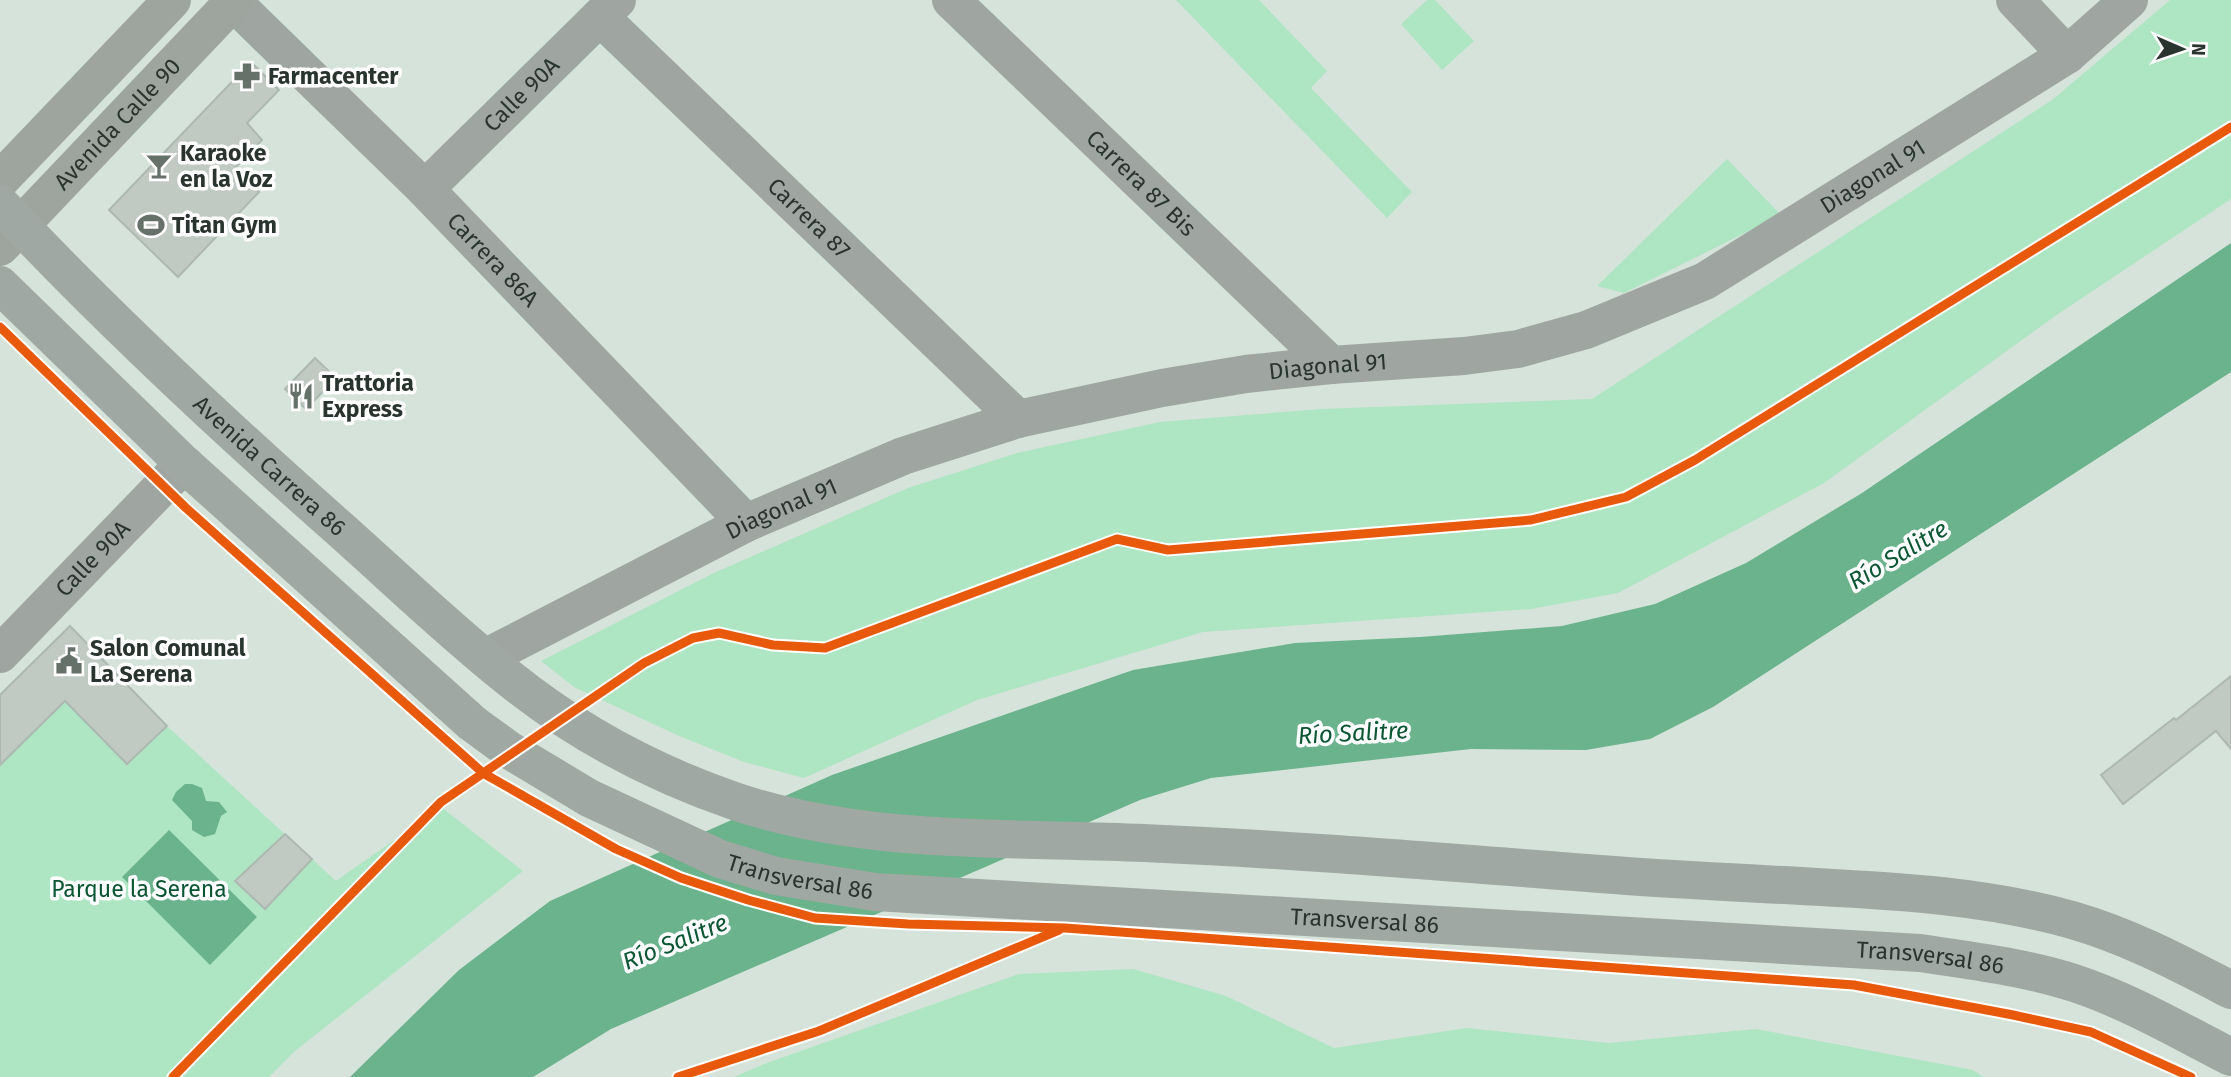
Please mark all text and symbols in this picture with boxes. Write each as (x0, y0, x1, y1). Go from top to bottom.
north arrow (2147, 14, 2217, 84)
text: N (2187, 43, 2210, 56)
street label: Calle 90A (478, 50, 565, 138)
street label: Avenida Calle 90 (48, 52, 186, 196)
pharmacy icon: Farmacenter (232, 61, 262, 91)
place label: Farmacenter (268, 62, 399, 90)
street label: Carrera 87 Bis (1081, 124, 1202, 242)
street label: Diagonal 91 (1815, 133, 1931, 220)
place label: Karaoke en la Voz (180, 139, 273, 193)
bar icon: Karaoke en la Voz (144, 151, 174, 181)
street label: Carrera 87 (762, 172, 856, 264)
street label: Carrera 86A (441, 207, 545, 313)
sports icon: Titan Gym (136, 210, 166, 240)
place label: Titan Gym (172, 211, 277, 239)
street label: Diagonal 91 (1267, 347, 1388, 386)
place label: Trattoria Express (322, 369, 414, 423)
restaurant icon: Trattoria Express (286, 381, 316, 411)
street label: Avenida Carrera 86 (188, 390, 352, 542)
street label: Diagonal 91 (721, 472, 841, 545)
street label: Calle 90A (49, 514, 136, 602)
water label: Río Salitre (1843, 514, 1953, 596)
place label: Salon Comunal La Serena (90, 634, 246, 688)
public building icon: Salon Comunal La Serena (54, 646, 84, 676)
water label: Río Salitre (1297, 716, 1409, 750)
street label: Transversal 86 (724, 848, 875, 905)
park label: Parque la Serena (51, 875, 227, 903)
street label: Transversal 86 (1290, 902, 1440, 939)
water label: Río Salitre (618, 908, 732, 976)
street label: Transversal 86 (1856, 935, 2006, 980)

